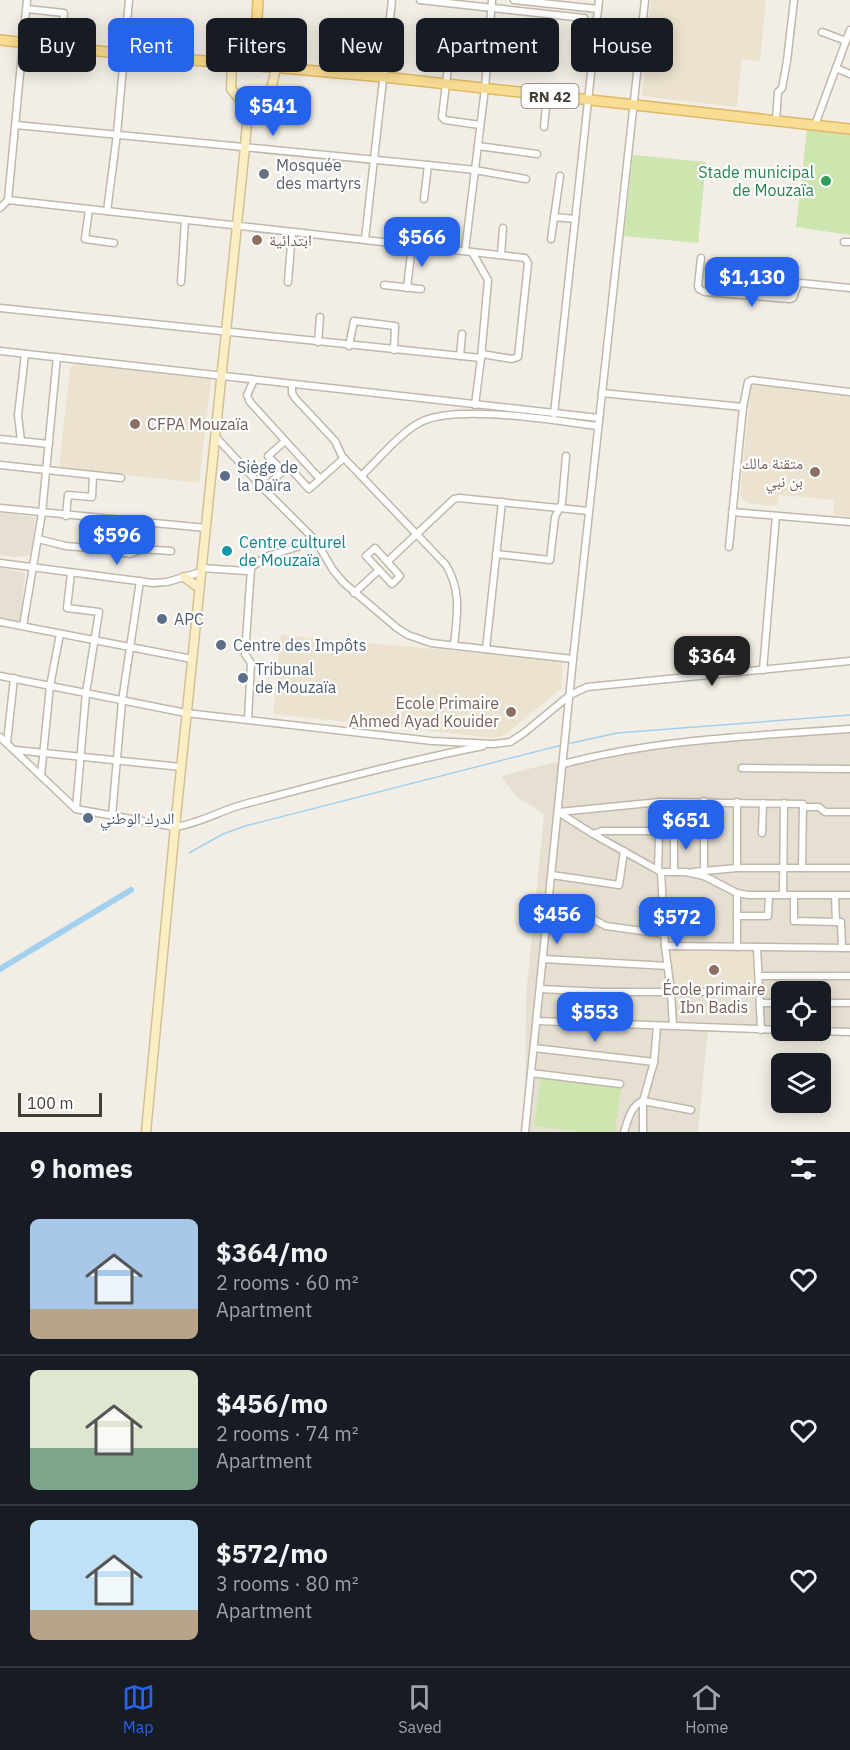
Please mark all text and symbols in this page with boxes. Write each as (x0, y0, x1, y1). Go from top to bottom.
chip: Buy (18, 18, 96, 72)
chip: Rent (108, 18, 194, 72)
chip: Filters (206, 18, 307, 72)
chip: New (319, 18, 404, 72)
chip: Apartment (416, 18, 559, 72)
chip: House (571, 18, 673, 72)
road number: RN 42 (522, 84, 578, 108)
pin: $541 (237, 86, 309, 137)
text: $541 (249, 92, 297, 119)
place label: Mosquée des martyrs (276, 155, 361, 193)
place label: Stade municipal de Mouzaïa (698, 162, 814, 200)
marker: Mosquée des martyrs (257, 167, 271, 181)
marker: Stade municipal de Mouzaïa (819, 174, 833, 188)
pin: $566 (386, 217, 458, 268)
text: $566 (398, 223, 446, 250)
place label: ابتدائية (269, 230, 312, 250)
marker: ابتدائية (250, 233, 264, 247)
pin: $1,130 (703, 257, 801, 308)
text: $1,130 (719, 263, 785, 290)
place label: CFPA Mouzaïa (147, 414, 249, 434)
marker: CFPA Mouzaïa (128, 417, 142, 431)
place label: متقنة مالك بن نبي (742, 453, 803, 494)
place label: Siège de la Daïra (237, 457, 298, 495)
marker: متقنة مالك بن نبي (808, 465, 822, 479)
marker: Siège de la Daïra (218, 469, 232, 483)
pin: $596 (81, 515, 153, 566)
text: $596 (93, 521, 141, 548)
place label: Centre culturel de Mouzaïa (239, 532, 346, 570)
marker: Centre culturel de Mouzaïa (220, 544, 234, 558)
place label: APC (174, 609, 204, 629)
marker: APC (155, 612, 169, 626)
place label: Centre des Impôts (233, 635, 366, 655)
pin: $364 (676, 636, 748, 687)
marker: Centre des Impôts (214, 638, 228, 652)
text: $364 (688, 642, 736, 669)
place label: Tribunal de Mouzaïa (255, 659, 337, 697)
marker: Tribunal de Mouzaïa (236, 671, 250, 685)
place label: Ecole Primaire Ahmed Ayad Kouider (349, 693, 499, 731)
marker: Ecole Primaire Ahmed Ayad Kouider (504, 705, 518, 719)
pin: $651 (650, 800, 722, 851)
text: $651 (662, 806, 710, 833)
place label: الدرك الوطني (100, 808, 175, 831)
marker: الدرك الوطني (81, 811, 95, 825)
pin: $456 (521, 894, 593, 945)
pin: $572 (641, 897, 713, 948)
text: $456 (533, 900, 581, 927)
text: $572 (653, 903, 701, 930)
marker: École primaire Ibn Badis (707, 963, 721, 977)
place label: École primaire Ibn Badis (662, 978, 766, 1017)
map controls (771, 981, 831, 1113)
button: locate (771, 981, 831, 1041)
pin: $553 (559, 992, 631, 1043)
text: $553 (571, 998, 619, 1025)
button: layers (771, 1053, 831, 1113)
scale bar (18, 1090, 102, 1118)
text: 100 m (27, 1093, 74, 1113)
text: 9 homes (30, 1151, 133, 1185)
icon: filters (787, 1152, 820, 1185)
text: $364/mo (216, 1235, 328, 1269)
icon: home (78, 1243, 150, 1315)
icon: heart (787, 1263, 820, 1296)
text: 2 rooms · 60 m² (216, 1269, 359, 1296)
text: Apartment (216, 1296, 312, 1323)
text: $456/mo (216, 1386, 328, 1420)
icon: home (78, 1394, 150, 1466)
icon: heart (787, 1414, 820, 1447)
text: 2 rooms · 74 m² (216, 1420, 359, 1447)
text: Apartment (216, 1447, 312, 1474)
text: $572/mo (216, 1536, 328, 1570)
icon: home (78, 1544, 150, 1616)
icon: heart (787, 1564, 820, 1597)
text: 3 rooms · 80 m² (216, 1570, 359, 1597)
text: Apartment (216, 1597, 312, 1624)
tab: Map (122, 1681, 155, 1737)
tab: Saved (398, 1681, 442, 1737)
tab: Home (685, 1681, 728, 1737)

